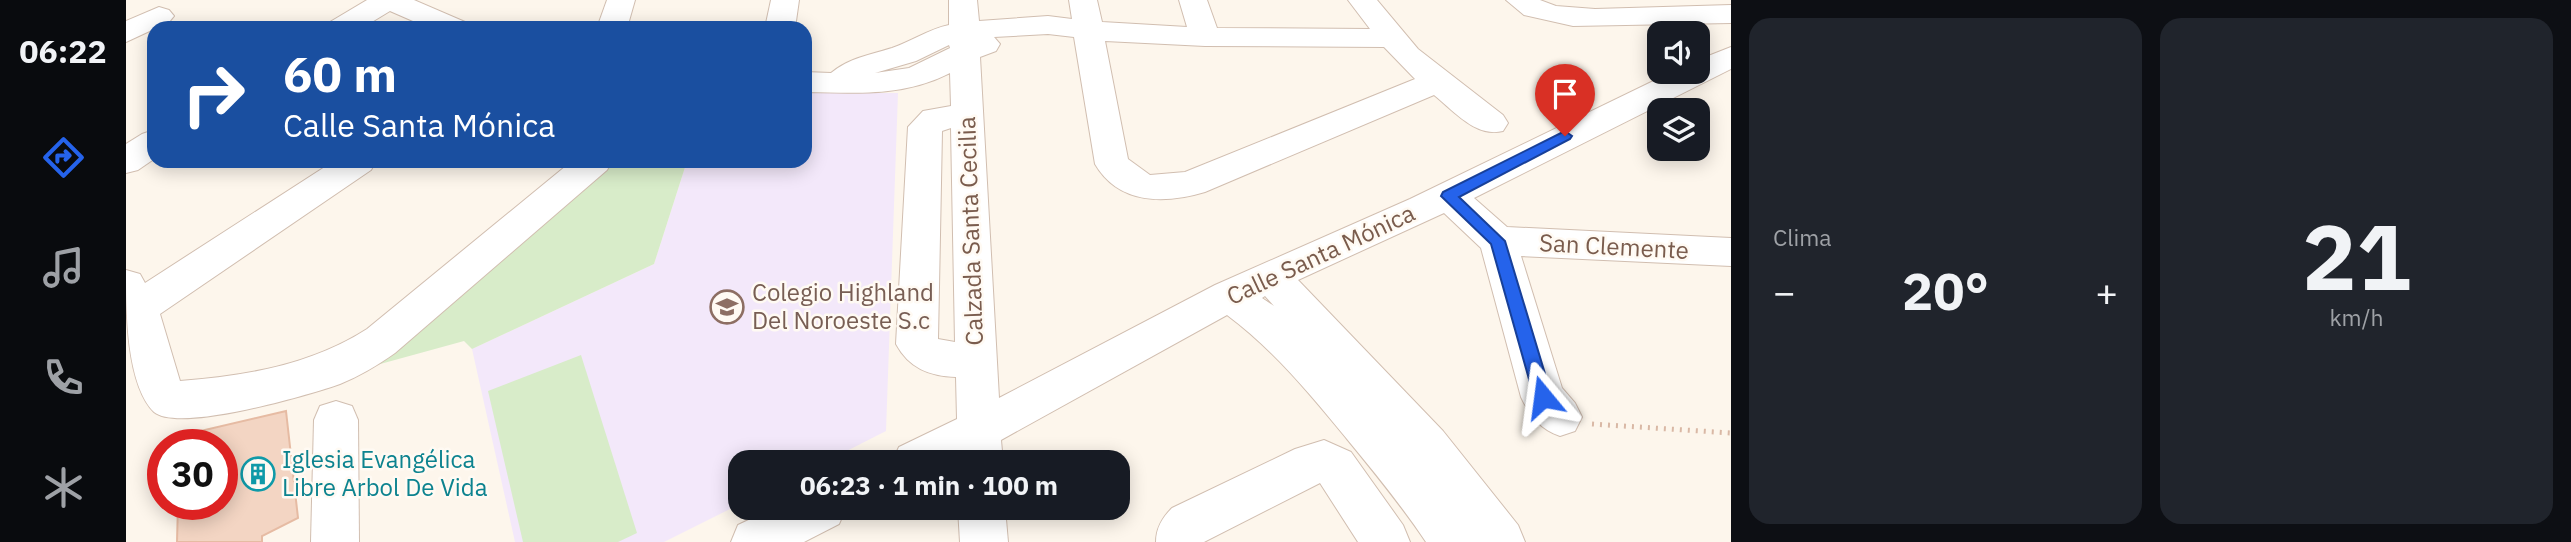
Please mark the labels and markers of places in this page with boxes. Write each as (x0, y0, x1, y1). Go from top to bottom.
pin (1535, 64, 1595, 136)
place label: Colegio Highland Del Noroeste S.c (752, 276, 934, 336)
school or university icon: Colegio Highland Del Noroeste S.c (708, 288, 746, 326)
place label: Iglesia Evangélica Libre Arbol De Vida (282, 443, 488, 503)
building icon: Iglesia Evangélica Libre Arbol De Vida (239, 455, 277, 493)

